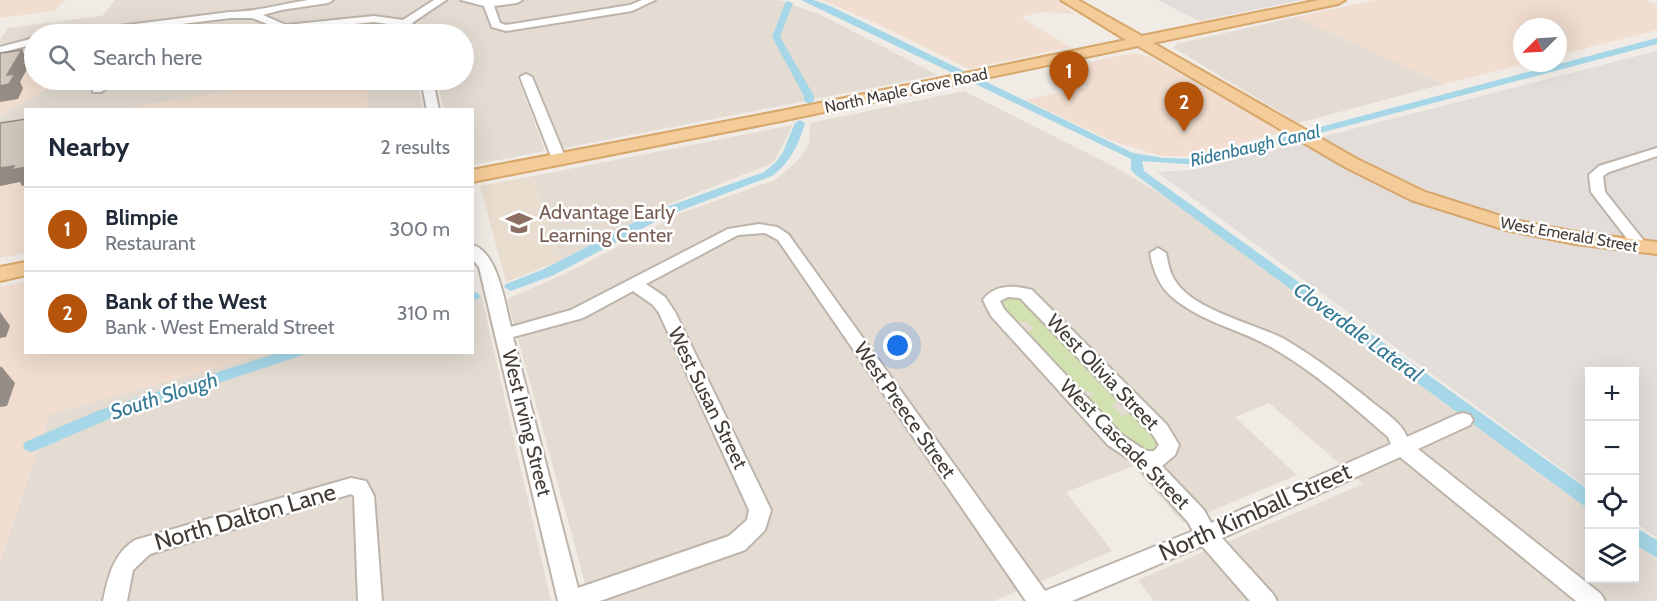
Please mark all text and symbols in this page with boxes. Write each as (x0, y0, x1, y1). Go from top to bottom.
north arrow (1513, 18, 1567, 72)
search box (24, 24, 474, 90)
icon: search (45, 41, 78, 74)
text: Search here (93, 44, 202, 71)
pin: 1 (1050, 51, 1088, 101)
street label: North Maple Grove Road (823, 64, 989, 117)
pin: 2 (1164, 82, 1204, 132)
water label: Ridenbaugh Canal (1188, 120, 1323, 172)
text: Nearby (48, 131, 129, 163)
text: 2 results (380, 135, 450, 159)
place label: Advantage Early Learning Center (539, 200, 675, 247)
text: Blimpie (105, 204, 178, 231)
school or university icon: Advantage Early Learning Center (504, 208, 534, 238)
street label: West Emerald Street (1499, 213, 1640, 256)
text: 1 (64, 217, 71, 241)
text: 300 m (389, 217, 450, 241)
text: Restaurant (105, 231, 196, 255)
water label: Cloverdale Lateral (1289, 277, 1427, 387)
text: Bank of the West (105, 288, 267, 315)
text: 2 (62, 301, 73, 325)
text: 310 m (397, 301, 450, 325)
street label: West Olivia Street (1042, 309, 1165, 435)
text: Bank · West Emerald Street (105, 315, 334, 339)
street label: West Susan Street (663, 323, 753, 473)
your location (883, 331, 912, 360)
street label: West Preece Street (849, 337, 961, 483)
street label: West Irving Street (497, 347, 557, 499)
water label: South Slough (107, 366, 221, 425)
map controls (1585, 367, 1639, 583)
button: + (1585, 367, 1639, 421)
street label: West Cascade Street (1055, 374, 1195, 514)
button: − (1585, 421, 1639, 475)
street label: North Kimball Street (1154, 456, 1355, 567)
button: locate (1585, 475, 1639, 529)
street label: North Dalton Lane (151, 477, 339, 556)
button: layers (1585, 529, 1639, 583)

